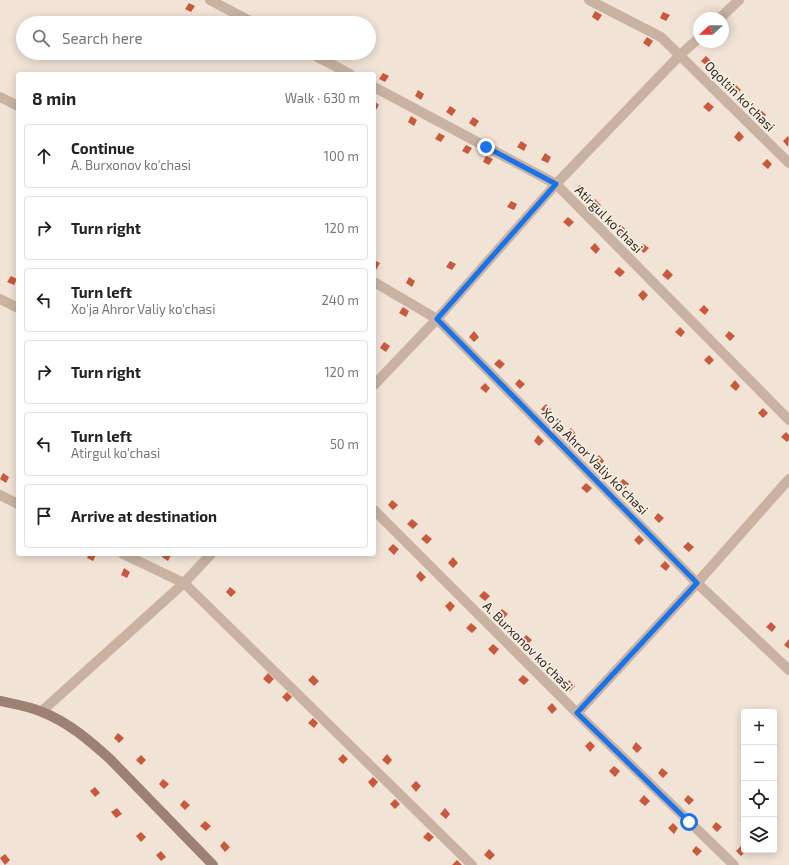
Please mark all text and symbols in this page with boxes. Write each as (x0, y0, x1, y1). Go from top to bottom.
north arrow (693, 12, 729, 48)
search box (16, 16, 376, 60)
icon: search (30, 27, 52, 49)
text: Search here (62, 29, 143, 47)
street label: Oqoltin ko'chasi (702, 58, 778, 134)
text: 8 min (32, 88, 76, 108)
text: Walk · 630 m (285, 90, 360, 106)
route end (477, 138, 495, 156)
text: Continue (71, 139, 134, 157)
icon: ahead (33, 145, 55, 167)
text: 100 m (324, 148, 359, 164)
text: A. Burxonov ko'chasi (71, 157, 191, 173)
street label: Atirgul ko'chasi (572, 182, 646, 256)
icon: right (33, 217, 55, 239)
text: Turn right (71, 219, 141, 237)
text: 120 m (324, 220, 359, 236)
text: Turn left (71, 283, 132, 301)
icon: left (33, 289, 55, 311)
text: 240 m (322, 292, 359, 308)
text: Xo'ja Ahror Valiy ko'chasi (71, 301, 215, 317)
icon: right (33, 361, 55, 383)
text: Turn right (71, 363, 141, 381)
text: 120 m (324, 364, 359, 380)
street label: Xo'ja Ahror Valiy ko'chasi (538, 404, 652, 518)
text: Turn left (71, 427, 132, 445)
icon: left (33, 433, 55, 455)
text: 50 m (330, 436, 359, 452)
text: Atirgul ko'chasi (71, 445, 160, 461)
icon: arrive (33, 505, 55, 527)
text: Arrive at destination (71, 507, 217, 525)
street label: A. Burxonov ko'chasi (480, 598, 576, 694)
map controls (741, 709, 777, 853)
button: + (741, 709, 777, 745)
button: − (741, 745, 777, 781)
button: locate (741, 781, 777, 817)
route start (680, 813, 698, 831)
button: layers (741, 817, 777, 853)

